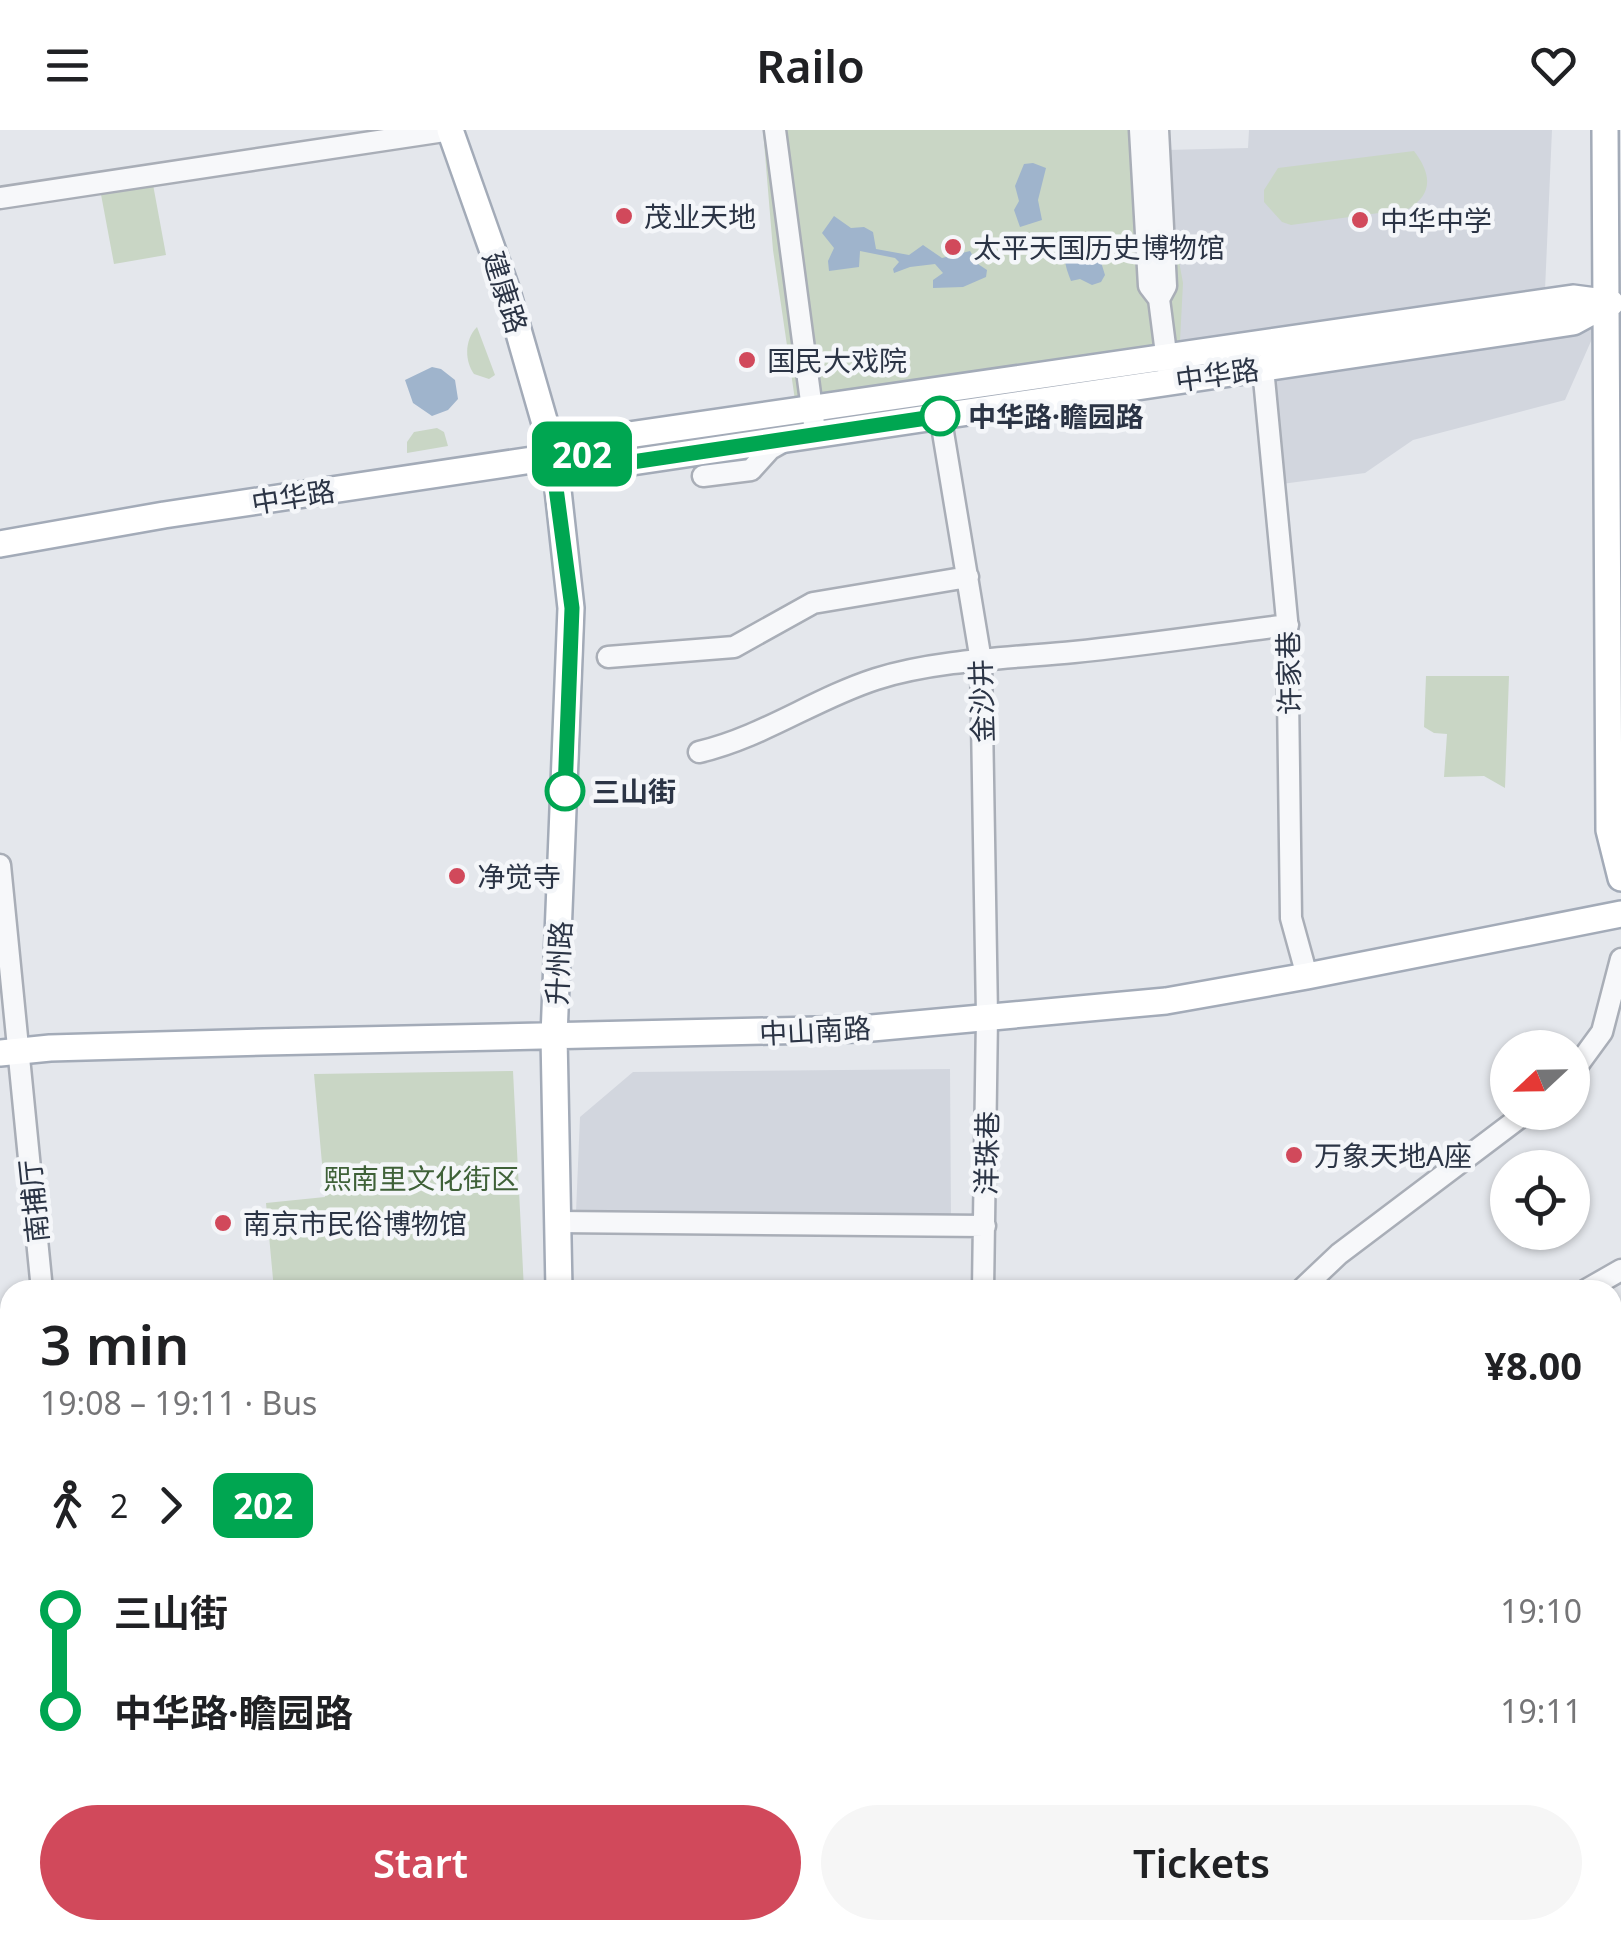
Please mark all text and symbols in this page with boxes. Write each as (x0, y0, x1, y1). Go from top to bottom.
text: Railo (756, 35, 865, 96)
icon: menu (40, 38, 95, 93)
icon: heart (1526, 38, 1581, 93)
place label: 茂业天地 (644, 197, 756, 235)
place label: 中华中学 (1380, 201, 1492, 239)
marker: 茂业天地 (613, 205, 635, 227)
marker: 中华中学 (1349, 209, 1371, 231)
place label: 太平天国历史博物馆 (973, 228, 1225, 266)
marker: 太平天国历史博物馆 (942, 236, 964, 258)
street label: 建康路 (475, 246, 537, 338)
place label: 国民大戏院 (767, 341, 907, 379)
marker: 国民大戏院 (736, 349, 758, 371)
street label: 中华路 (1173, 349, 1261, 399)
marker: 中华路·瞻园路 (921, 397, 959, 435)
place label: 中华路·瞻园路 (968, 397, 1144, 435)
line badge: 202 (524, 422, 640, 486)
text: 202 (552, 431, 612, 478)
street label: 中华路 (249, 471, 337, 521)
street label: 许家巷 (1268, 631, 1308, 715)
street label: 金沙井 (961, 658, 1001, 744)
marker: 三山街 (546, 772, 584, 810)
place label: 三山街 (592, 772, 676, 810)
place label: 净觉寺 (477, 857, 561, 895)
marker: 净觉寺 (446, 865, 468, 887)
street label: 升州路 (537, 920, 579, 1006)
street label: 中山南路 (758, 1008, 872, 1052)
north arrow (1490, 1030, 1590, 1130)
map controls (1490, 1030, 1590, 1250)
street label: 洋珠巷 (966, 1111, 1006, 1195)
place label: 万象天地A座 (1314, 1136, 1472, 1174)
marker: 万象天地A座 (1283, 1144, 1305, 1166)
button: locate (1490, 1150, 1590, 1250)
street label: 南捕厅 (10, 1157, 56, 1245)
park label: 熙南里文化街区 (323, 1159, 519, 1197)
place label: 南京市民俗博物馆 (243, 1204, 467, 1242)
marker: 南京市民俗博物馆 (212, 1212, 234, 1234)
text: 3 min (40, 1306, 189, 1381)
text: ¥8.00 (1484, 1339, 1582, 1391)
text: 19:08 – 19:11 · Bus (40, 1381, 317, 1424)
icon: walk (40, 1478, 95, 1533)
icon: forward (143, 1478, 198, 1533)
text: 202 (233, 1482, 293, 1529)
text: 2 (110, 1484, 128, 1527)
text: 三山街 (114, 1586, 228, 1638)
text: 19:10 (1500, 1589, 1582, 1632)
text: 中华路·瞻园路 (114, 1686, 353, 1738)
text: 19:11 (1500, 1689, 1582, 1732)
button: Start (40, 1805, 801, 1920)
button: Tickets (821, 1805, 1582, 1920)

